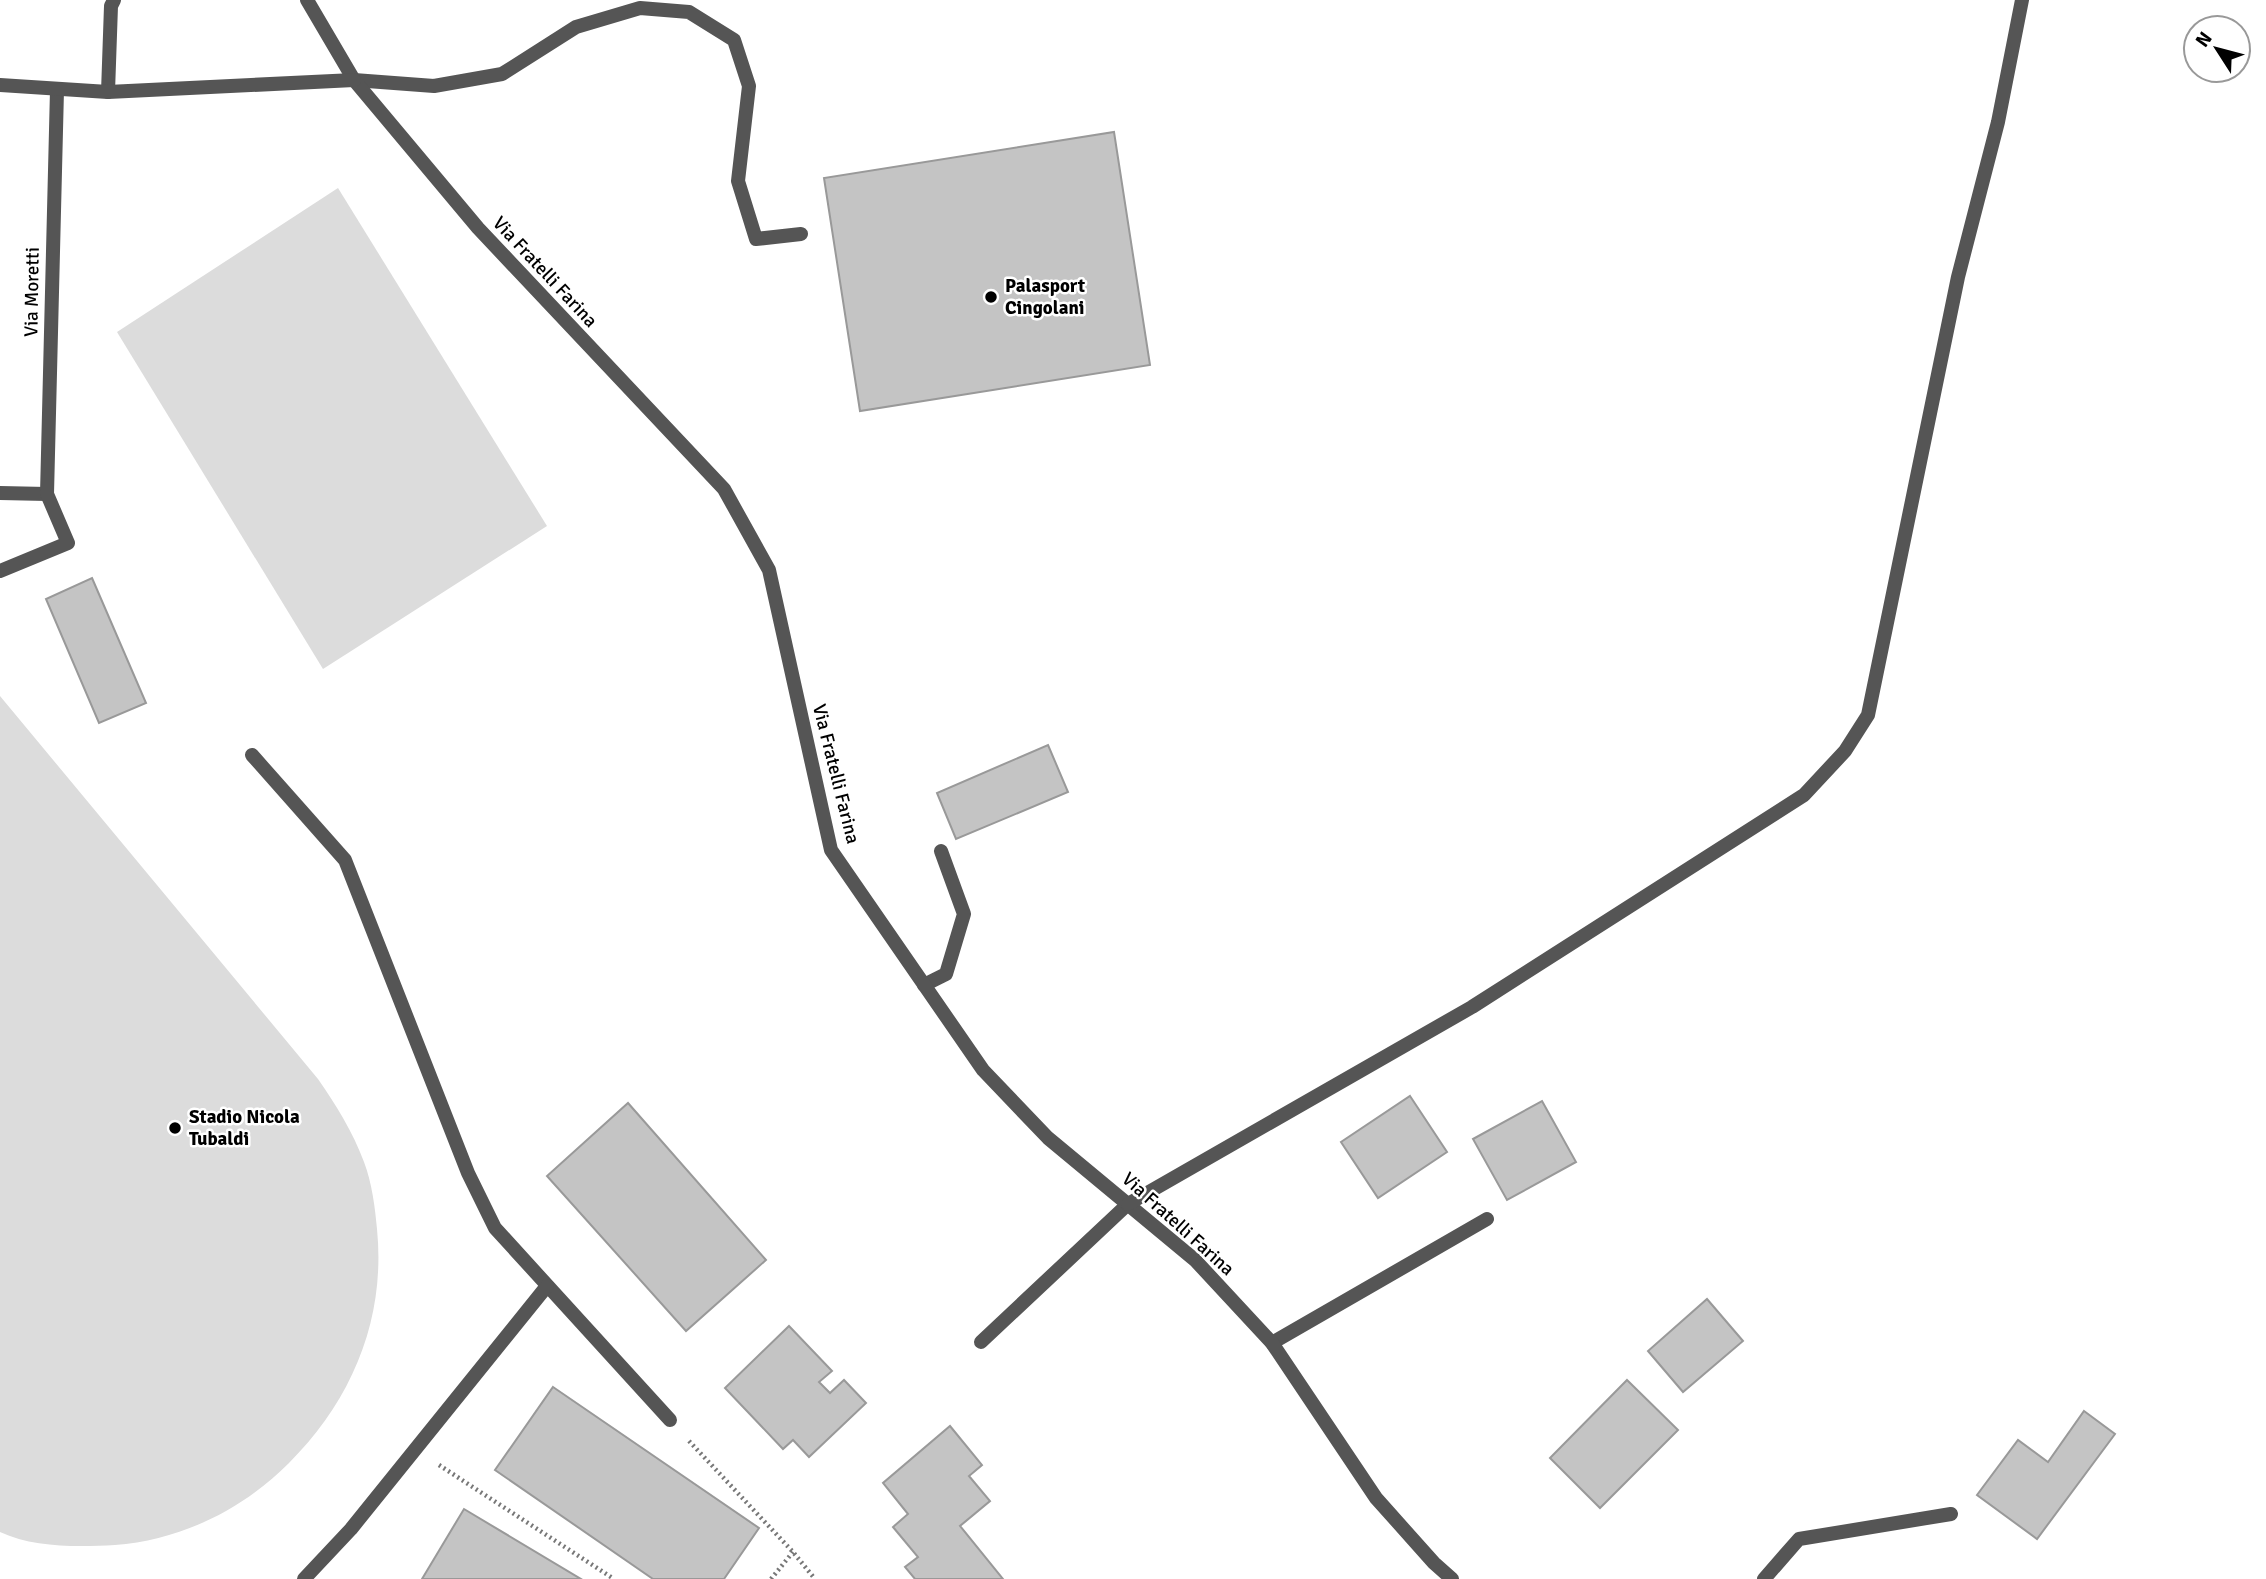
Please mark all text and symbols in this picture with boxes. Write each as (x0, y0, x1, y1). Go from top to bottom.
north arrow (2182, 14, 2252, 84)
text: N (2190, 27, 2218, 52)
street label: Via Fratelli Farina (487, 211, 603, 333)
street label: Via Moretti (19, 247, 45, 337)
place label: Palasport Cingolani (1005, 274, 1085, 320)
marker: Palasport Cingolani (983, 289, 999, 305)
street label: Via Fratelli Farina (807, 702, 865, 846)
place label: Stadio Nicola Tubaldi (189, 1105, 300, 1151)
marker: Stadio Nicola Tubaldi (167, 1120, 183, 1136)
street label: Via Fratelli Farina (1117, 1167, 1239, 1281)

